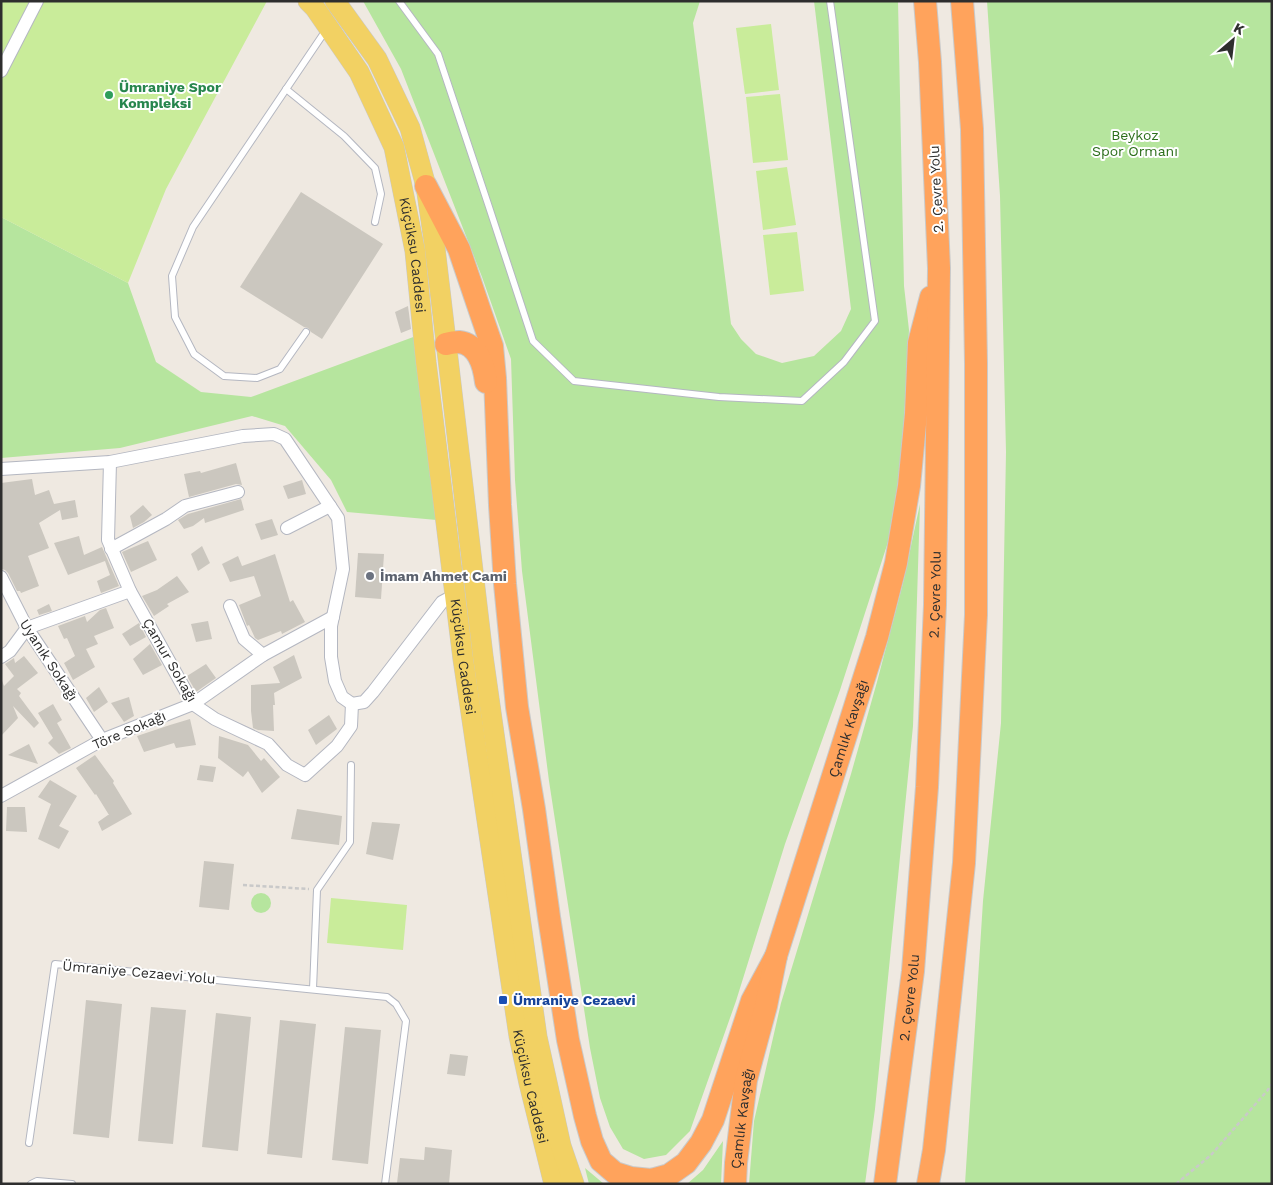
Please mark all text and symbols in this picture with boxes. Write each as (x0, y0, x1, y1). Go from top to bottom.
north arrow (1208, 15, 1258, 65)
text: K (1231, 19, 1247, 38)
place label: Ümraniye Spor Kompleksi (119, 79, 221, 111)
marker: Ümraniye Spor Kompleksi (103, 89, 115, 101)
park label: Beykoz Spor Ormanı (1092, 127, 1178, 159)
street label: 2. Çevre Yolu (926, 145, 946, 233)
street label: Küçüksu Caddesi (396, 196, 429, 314)
street label: 2. Çevre Yolu (926, 551, 944, 639)
place label: İmam Ahmet Cami (380, 568, 507, 584)
marker: İmam Ahmet Cami (364, 570, 376, 582)
street label: Küçüksu Caddesi (448, 598, 479, 716)
street label: Çamur Sokağı (140, 615, 200, 705)
street label: Uyanık Sokağı (17, 616, 81, 704)
street label: Çamlık Kavşağı (825, 678, 871, 779)
street label: Töre Sokağı (90, 707, 168, 753)
street label: 2. Çevre Yolu (896, 953, 922, 1042)
street label: Ümraniye Cezaevi Yolu (62, 957, 216, 987)
place label: Ümraniye Cezaevi (513, 992, 635, 1008)
marker: Ümraniye Cezaevi (497, 994, 509, 1006)
street label: Küçüksu Caddesi (510, 1028, 552, 1145)
street label: Çamlık Kavşağı (728, 1066, 757, 1169)

